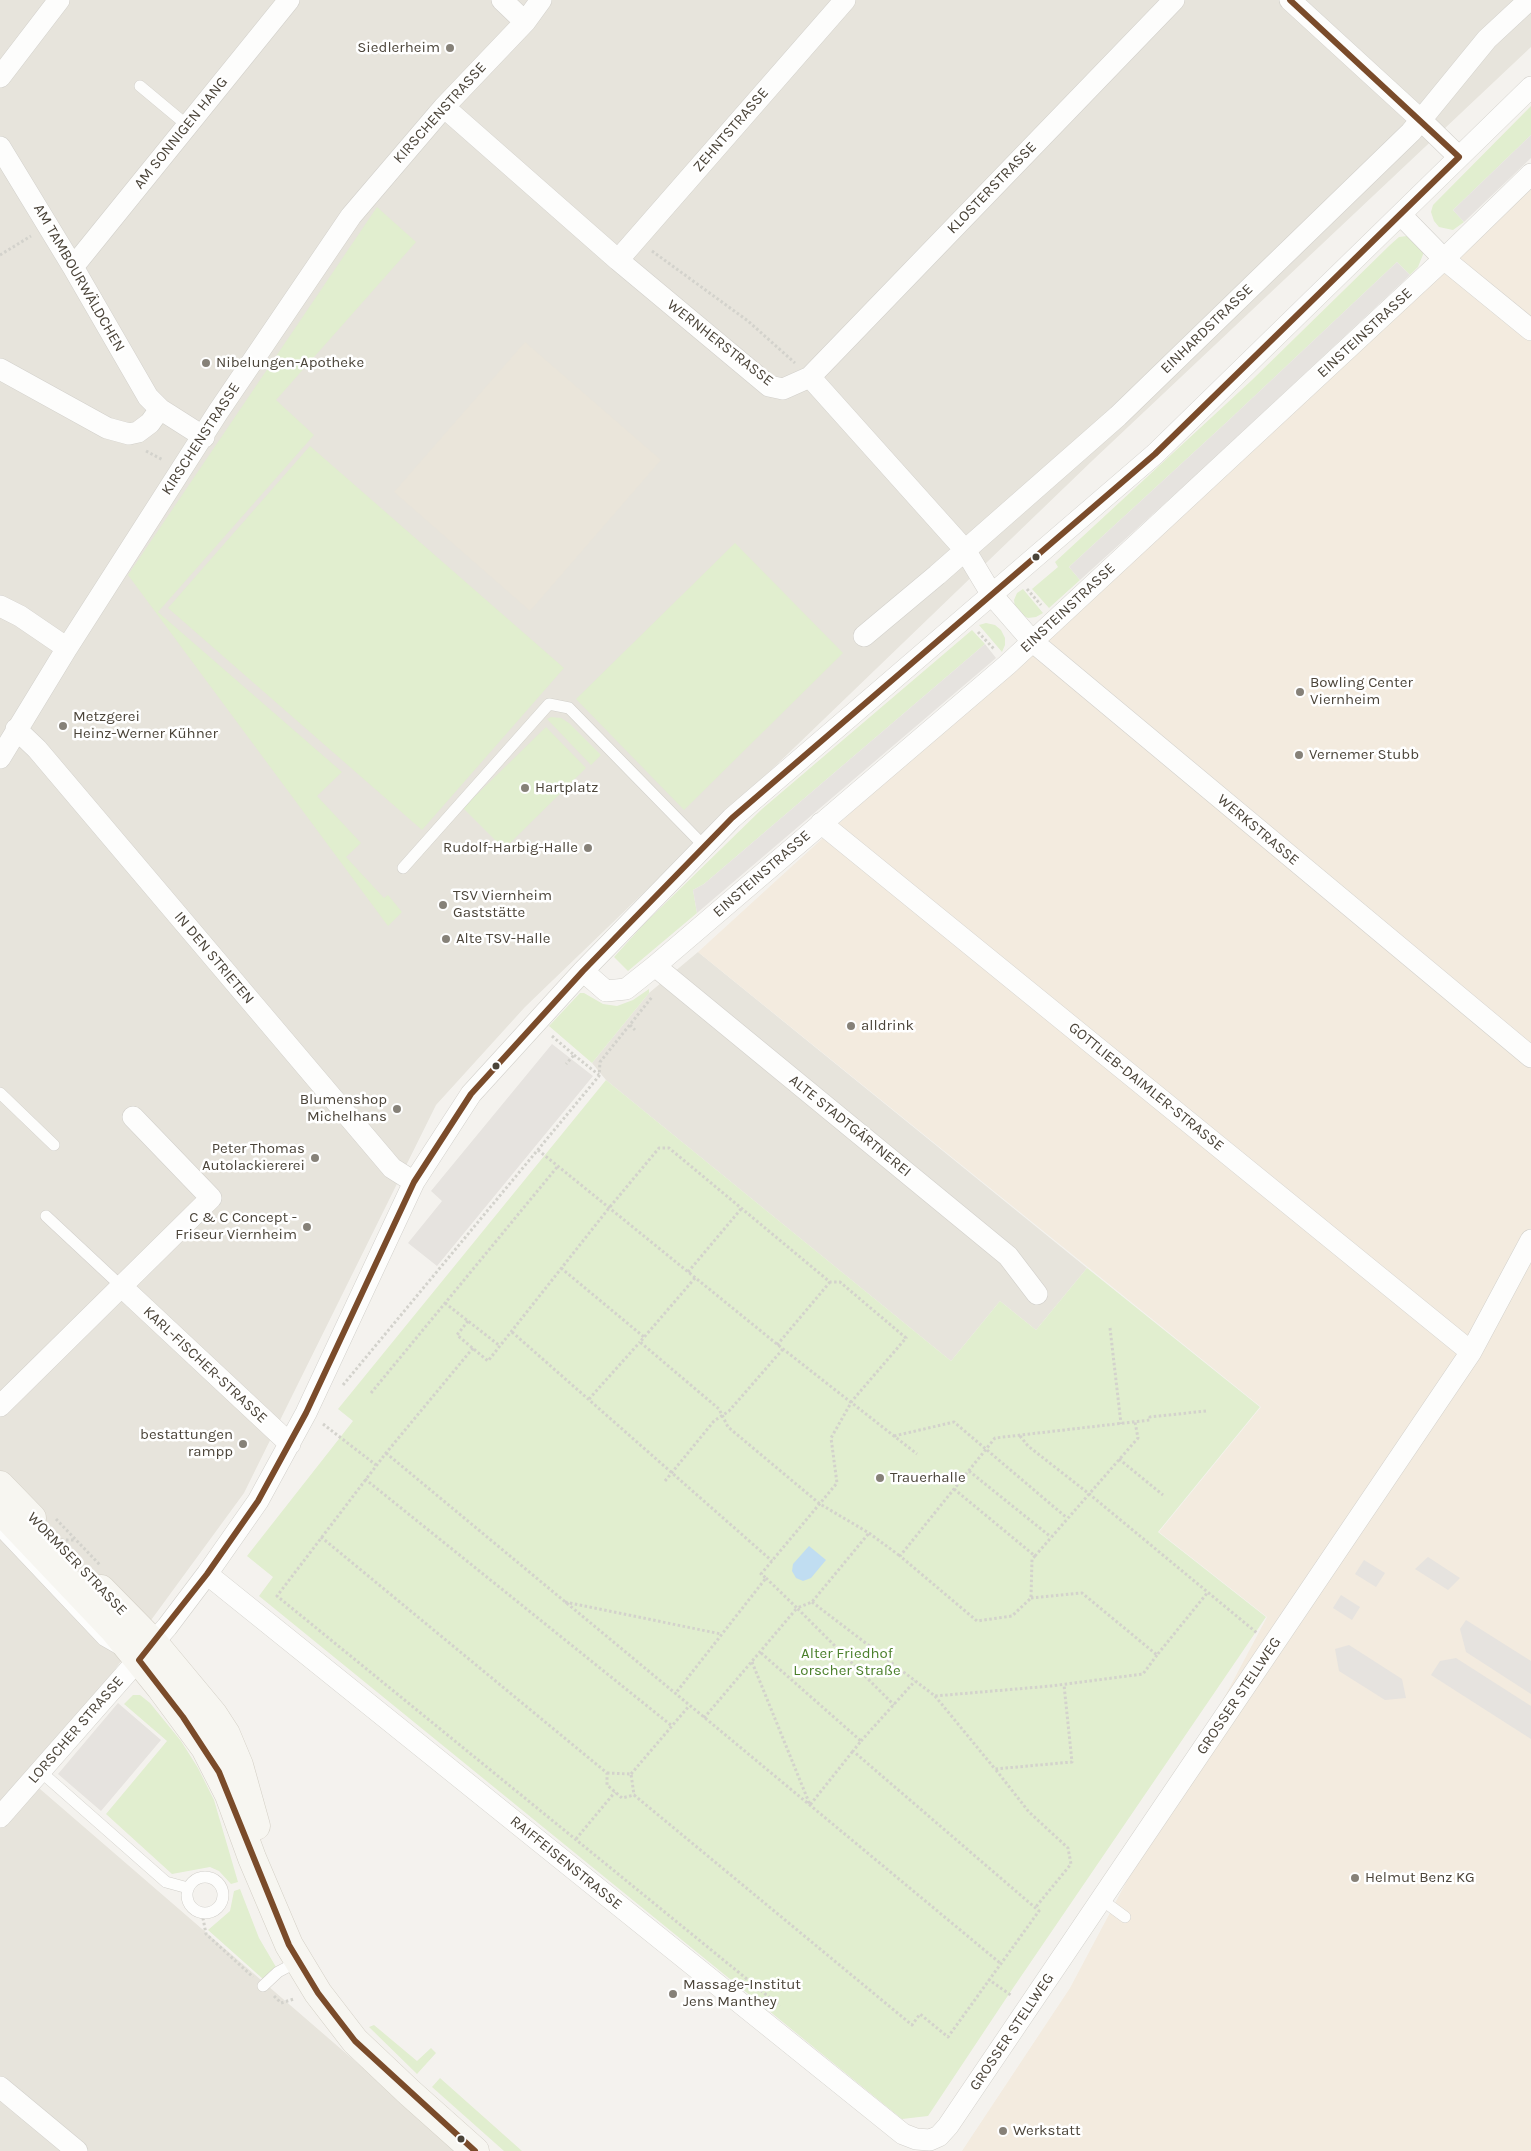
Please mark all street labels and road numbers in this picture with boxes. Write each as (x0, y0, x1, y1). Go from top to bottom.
street label: KIRSCHENSTRASSE (390, 59, 490, 167)
street label: AM SONNIGEN HANG (130, 73, 232, 193)
street label: ZEHNTSTRASSE (689, 84, 773, 176)
street label: KLOSTERSTRASSE (944, 138, 1040, 238)
street label: AM TAMBOURWÄLDCHEN (29, 201, 129, 355)
street label: EINHARDSTRASSE (1157, 280, 1257, 378)
street label: EINSTEINSTRASSE (1314, 284, 1416, 382)
street label: WERNHERSTRASSE (663, 296, 777, 390)
street label: KIRSCHENSTRASSE (158, 379, 244, 499)
street label: EINSTEINSTRASSE (1017, 559, 1119, 657)
street label: WERKSTRASSE (1213, 791, 1303, 869)
street label: EINSTEINSTRASSE (710, 827, 814, 921)
street label: IN DEN STRIETEN (170, 908, 258, 1008)
street label: GOTTLIEB-DAIMLER-STRASSE (1065, 1019, 1227, 1155)
street label: ALTE STADTGÄRTNEREI (785, 1071, 915, 1181)
street label: KARL-FISCHER-STRASSE (139, 1303, 271, 1427)
street label: WORMSER STRASSE (23, 1509, 131, 1619)
street label: GROSSER STELLWEG (1193, 1634, 1285, 1758)
street label: LORSCHER STRASSE (24, 1673, 128, 1787)
street label: RAIFFEISENSTRASSE (506, 1812, 626, 1914)
street label: GROSSER STELLWEG (966, 1970, 1058, 2094)

